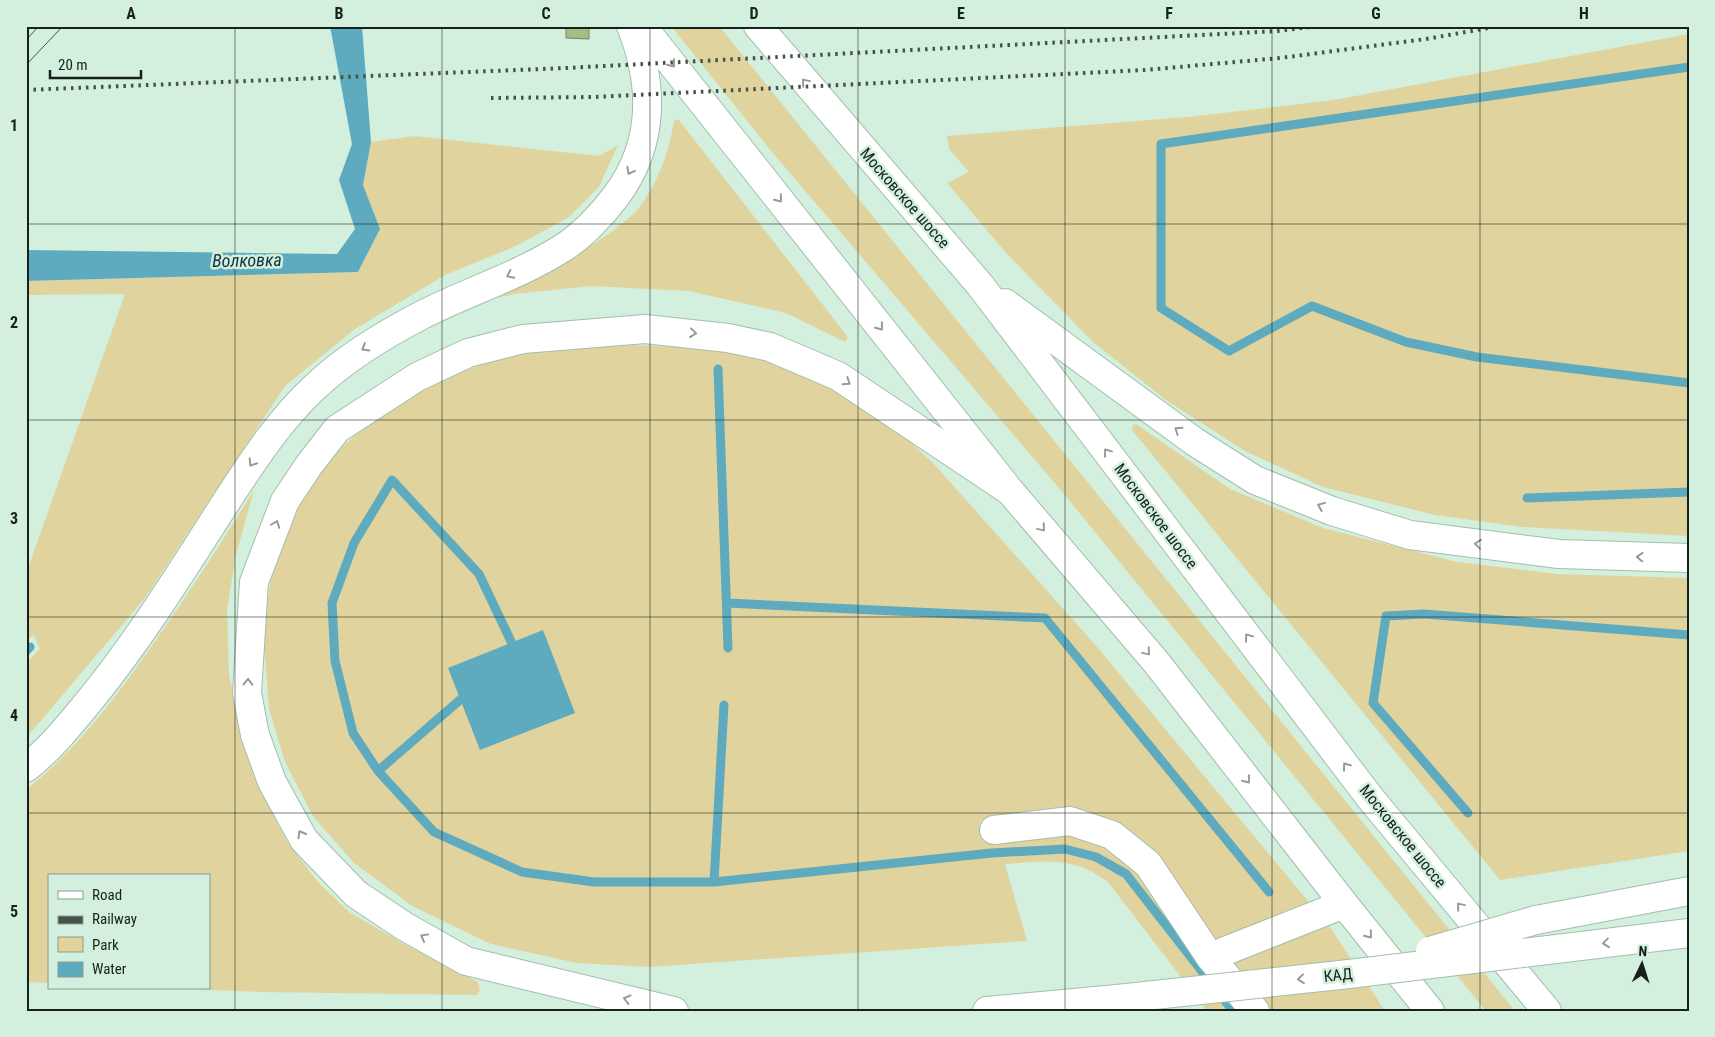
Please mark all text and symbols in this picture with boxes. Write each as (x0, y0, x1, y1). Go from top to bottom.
text: A (126, 4, 136, 23)
text: B (335, 4, 344, 23)
text: C (541, 4, 551, 23)
text: D (749, 4, 759, 23)
text: E (957, 4, 965, 23)
text: F (1165, 4, 1173, 23)
text: G (1371, 4, 1381, 23)
text: H (1579, 4, 1589, 23)
scale bar (50, 48, 141, 80)
text: 20 m (58, 56, 88, 74)
one-way arrow (667, 59, 676, 68)
one-way arrow (802, 78, 811, 87)
text: 1 (10, 116, 18, 135)
street label: Московское шоссе (856, 144, 954, 252)
one-way arrow (627, 166, 637, 175)
one-way arrow (774, 193, 782, 202)
water label: Волковка (212, 249, 282, 271)
one-way arrow (506, 269, 515, 279)
text: 2 (10, 313, 18, 332)
one-way arrow (875, 321, 884, 330)
one-way arrow (690, 327, 698, 338)
one-way arrow (362, 342, 371, 352)
one-way arrow (841, 376, 851, 385)
one-way arrow (1174, 427, 1184, 436)
one-way arrow (1105, 449, 1113, 458)
one-way arrow (249, 457, 258, 466)
street label: Московское шоссе (1110, 460, 1202, 572)
one-way arrow (1317, 502, 1326, 512)
text: 3 (10, 509, 18, 528)
one-way arrow (270, 520, 280, 529)
one-way arrow (1036, 522, 1045, 531)
one-way arrow (1474, 539, 1482, 550)
one-way arrow (1636, 551, 1644, 562)
one-way arrow (1245, 633, 1254, 643)
one-way arrow (1141, 646, 1150, 655)
one-way arrow (242, 678, 253, 686)
text: 4 (10, 706, 18, 725)
one-way arrow (1344, 763, 1352, 772)
one-way arrow (1242, 774, 1250, 783)
street label: Московское шоссе (1356, 781, 1450, 891)
one-way arrow (297, 830, 307, 839)
legend (48, 874, 210, 990)
text: Road (92, 886, 122, 904)
text: 5 (10, 902, 18, 921)
one-way arrow (1457, 903, 1465, 912)
text: Railway (92, 910, 137, 928)
one-way arrow (1363, 929, 1371, 938)
one-way arrow (420, 933, 429, 943)
text: Park (92, 936, 119, 954)
one-way arrow (1601, 937, 1609, 948)
north arrow (1618, 940, 1668, 990)
text: N (1638, 943, 1648, 959)
text: Water (92, 960, 127, 978)
street label: КАД (1323, 964, 1354, 986)
one-way arrow (1296, 973, 1304, 984)
one-way arrow (622, 994, 631, 1005)

